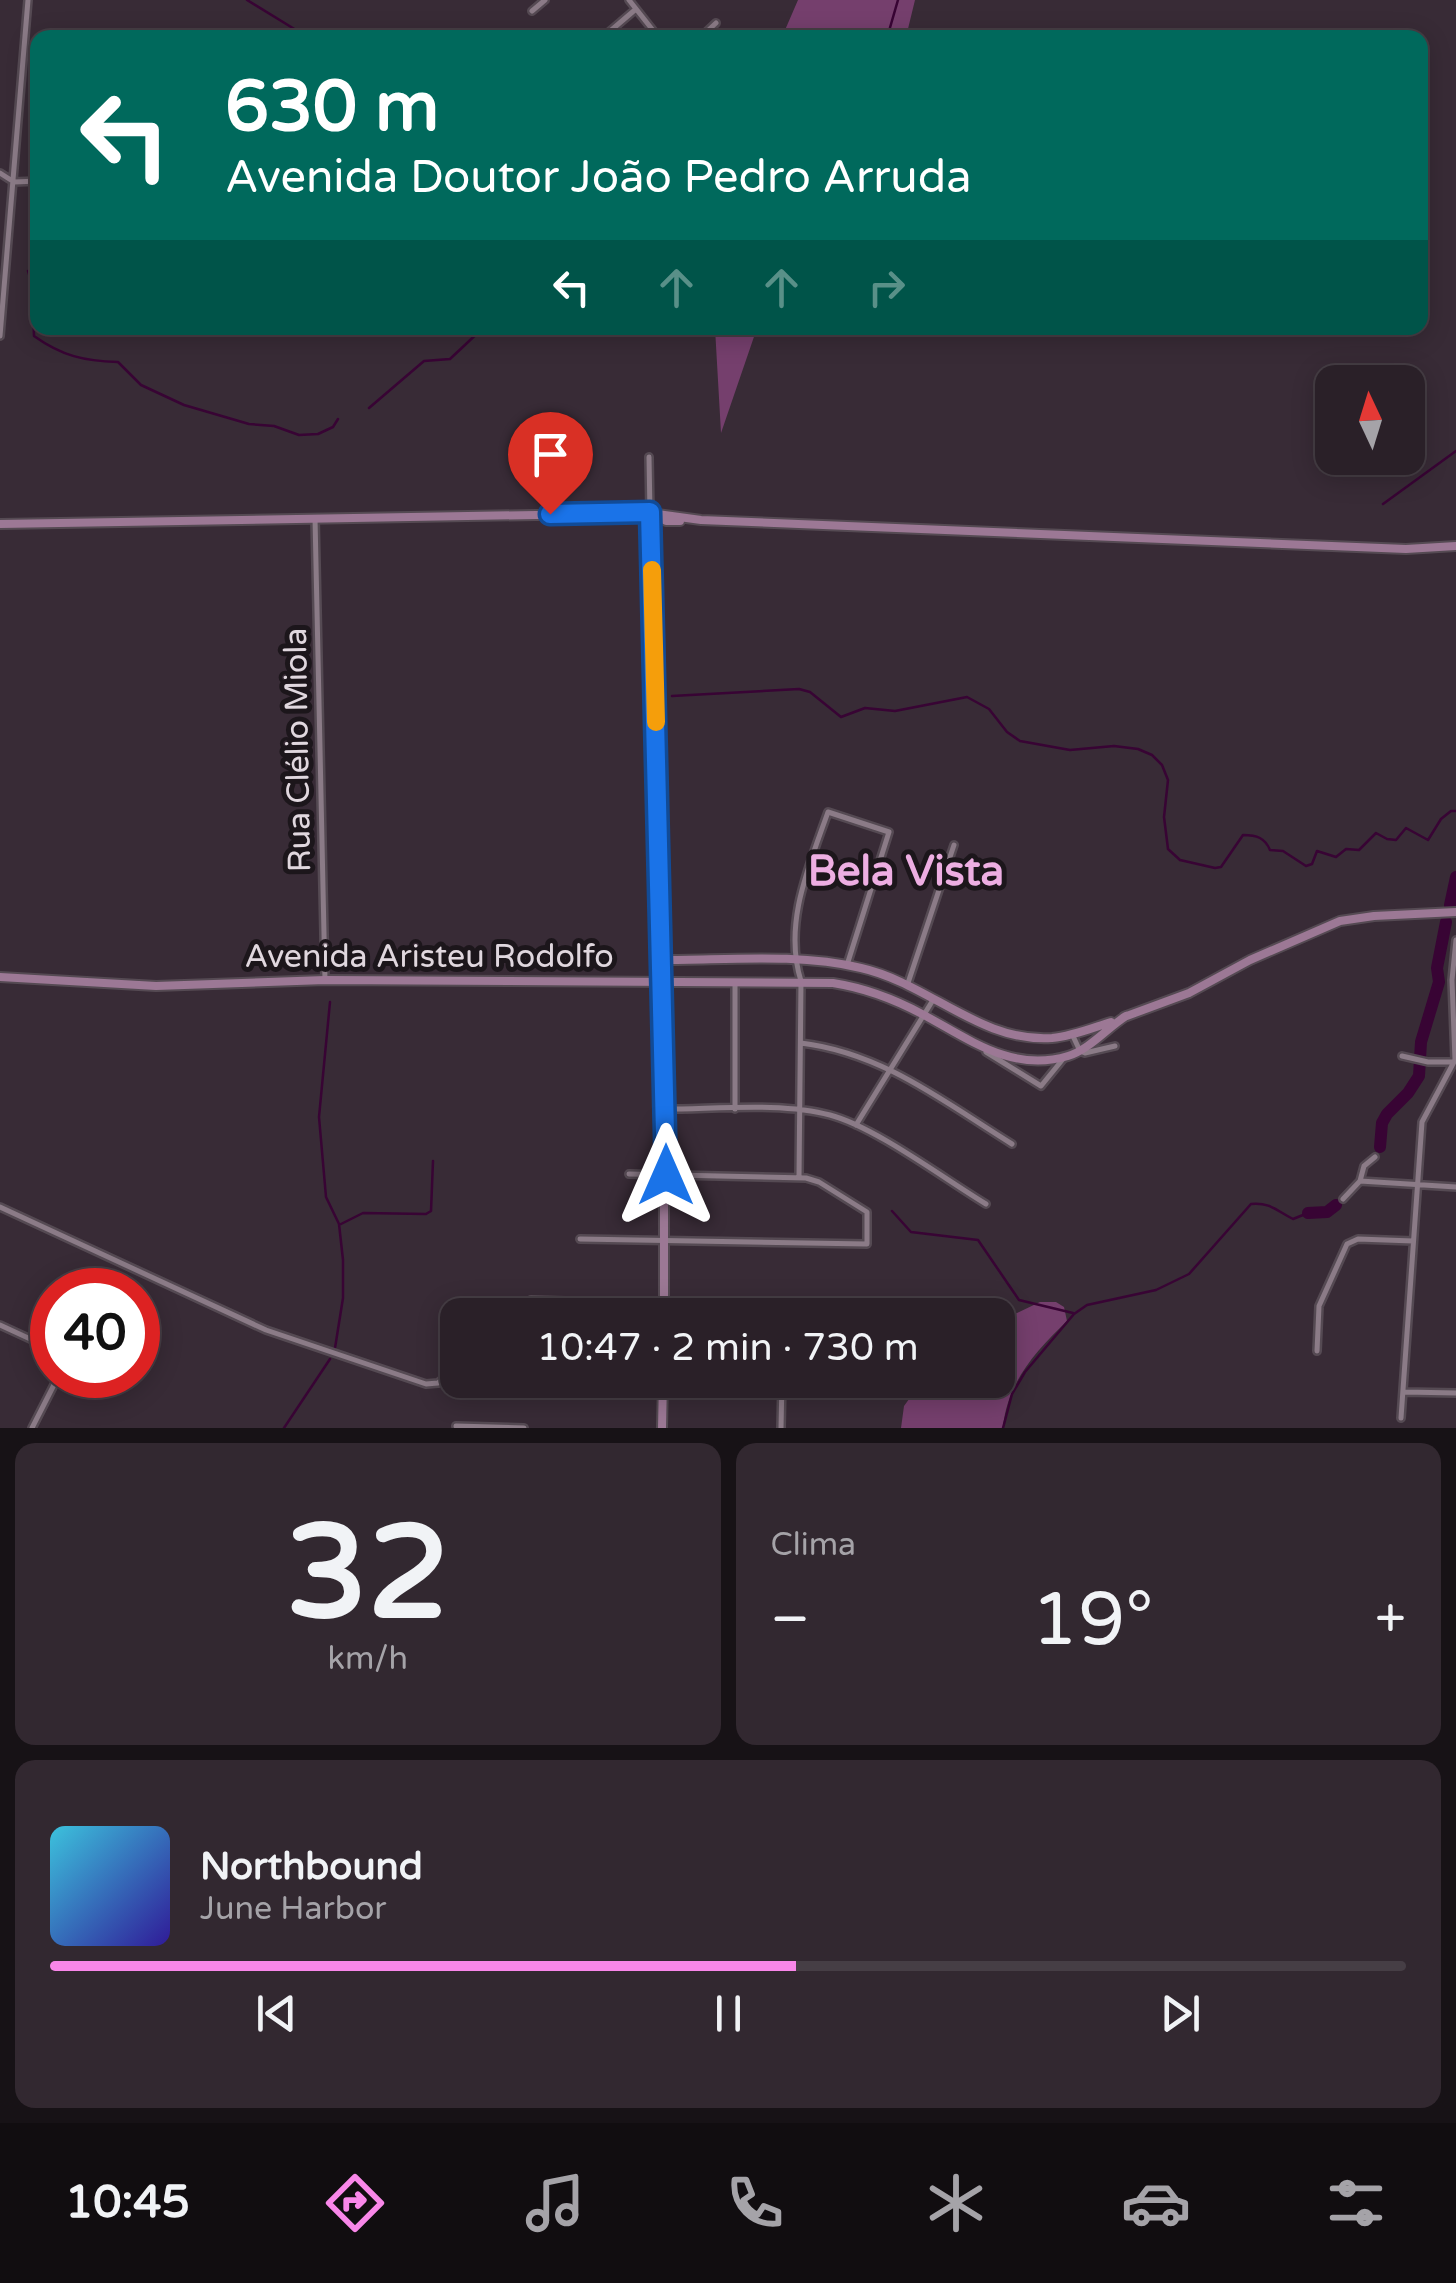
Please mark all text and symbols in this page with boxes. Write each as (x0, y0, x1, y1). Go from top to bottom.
text: 630 m (225, 66, 439, 150)
icon: left (60, 70, 190, 200)
text: Avenida Doutor João Pedro Arruda (225, 151, 971, 205)
icon: left (544, 260, 599, 315)
icon: ahead (649, 260, 704, 315)
icon: ahead (754, 260, 809, 315)
icon: right (859, 260, 914, 315)
north arrow (1315, 365, 1425, 475)
map controls (1315, 365, 1425, 475)
pin (508, 412, 593, 515)
icon: arrive (523, 427, 578, 482)
street label: Rua Clélio Miola (277, 627, 319, 873)
district label: Bela Vista (808, 846, 1004, 897)
street label: Avenida Aristeu Rodolfo (244, 938, 614, 976)
position arrow (614, 1123, 718, 1227)
speed limit sign: 40 (30, 1268, 160, 1398)
text: 10:47 · 2 min · 730 m (536, 1325, 919, 1371)
text: 32 (286, 1497, 449, 1653)
text: Clima (771, 1526, 856, 1564)
text: 19° (1031, 1575, 1154, 1665)
text: − (771, 1587, 810, 1653)
text: + (1375, 1587, 1406, 1653)
text: km/h (328, 1640, 408, 1678)
text: Northbound (200, 1844, 423, 1890)
text: June Harbor (200, 1890, 387, 1928)
icon: previous (249, 1986, 304, 2041)
icon: pause (701, 1986, 756, 2041)
icon: next (1153, 1986, 1208, 2041)
icon: directions (320, 2168, 390, 2238)
icon: music (520, 2168, 590, 2238)
icon: phone (720, 2168, 790, 2238)
icon: climate (921, 2168, 991, 2238)
icon: car (1121, 2168, 1191, 2238)
icon: filters (1321, 2168, 1391, 2238)
text: 10:45 (65, 2176, 190, 2230)

